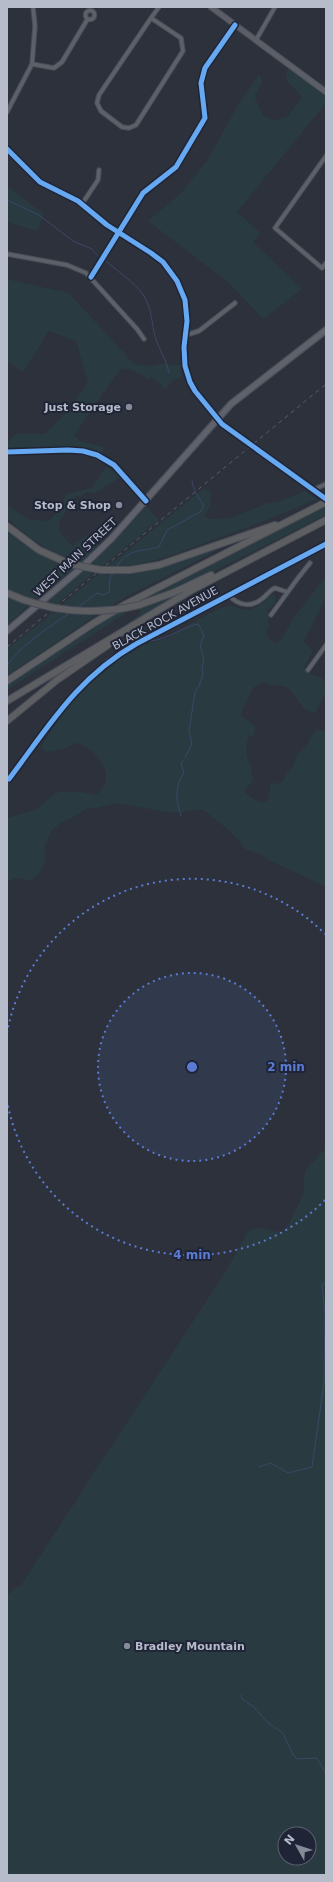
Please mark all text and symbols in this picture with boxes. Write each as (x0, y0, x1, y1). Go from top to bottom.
place label: Just Storage (44, 401, 121, 414)
marker: Just Storage (124, 402, 134, 412)
place label: Stop & Shop (34, 499, 111, 512)
marker: Stop & Shop (114, 500, 124, 510)
street label: WEST MAIN STREET (31, 515, 120, 599)
street label: BLACK ROCK AVENUE (110, 584, 220, 653)
centre of rings (185, 1060, 199, 1074)
text: 2 min (267, 1060, 305, 1074)
text: 4 min (173, 1248, 211, 1262)
place label: Bradley Mountain (135, 1640, 245, 1653)
marker: Bradley Mountain (122, 1641, 132, 1651)
north arrow (277, 1826, 317, 1866)
text: N (282, 1832, 298, 1848)

